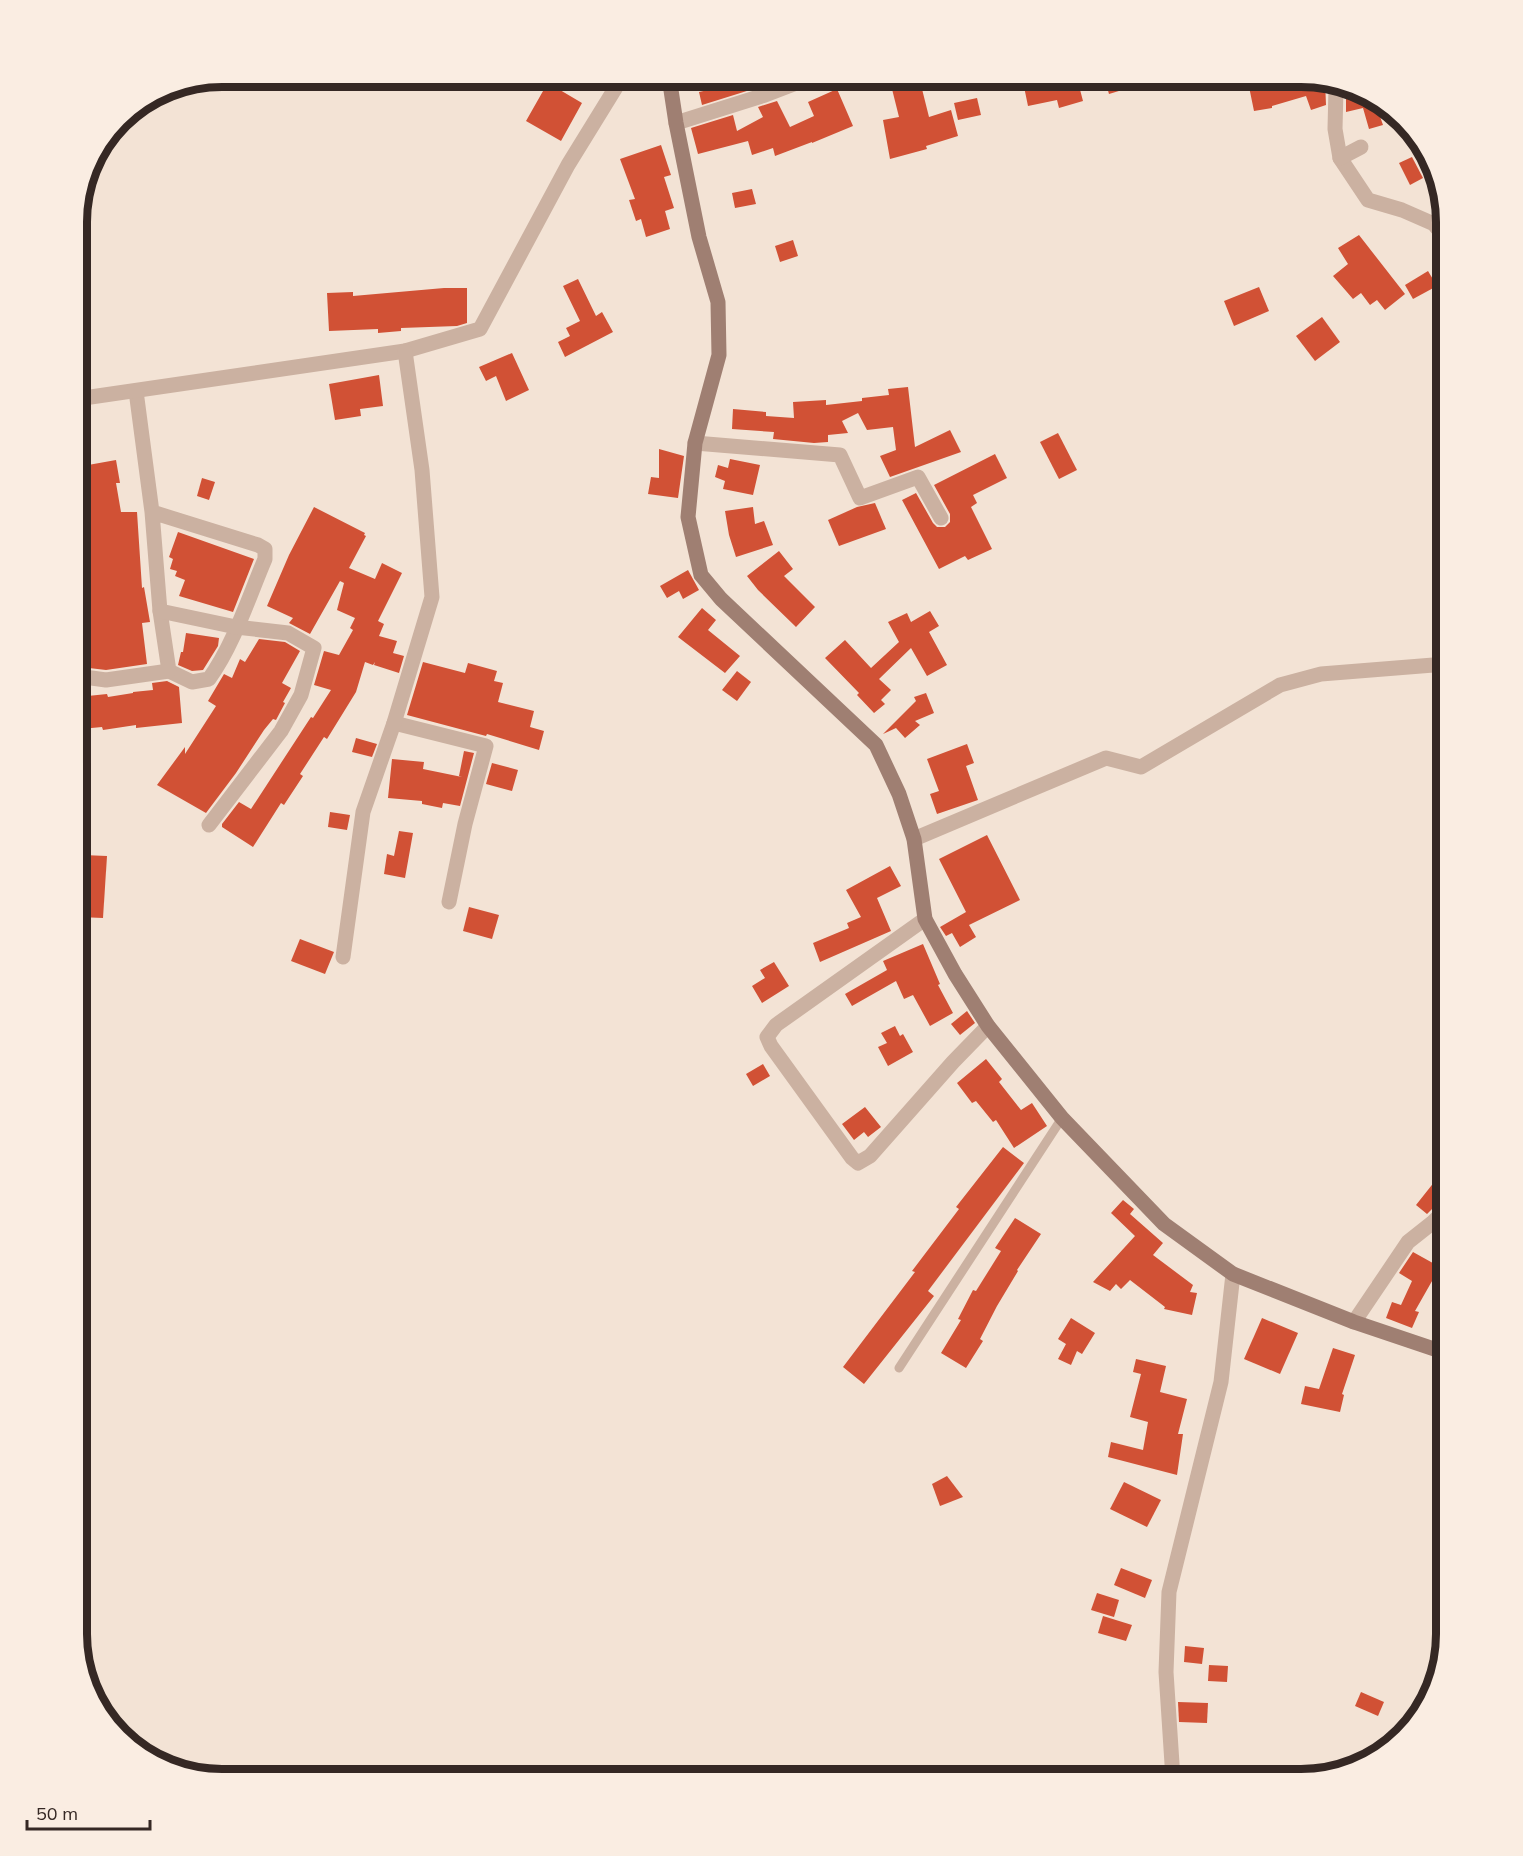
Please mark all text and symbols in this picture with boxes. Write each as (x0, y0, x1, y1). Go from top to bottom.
scale bar (27, 1793, 150, 1831)
text: 50 m (36, 1802, 78, 1825)

